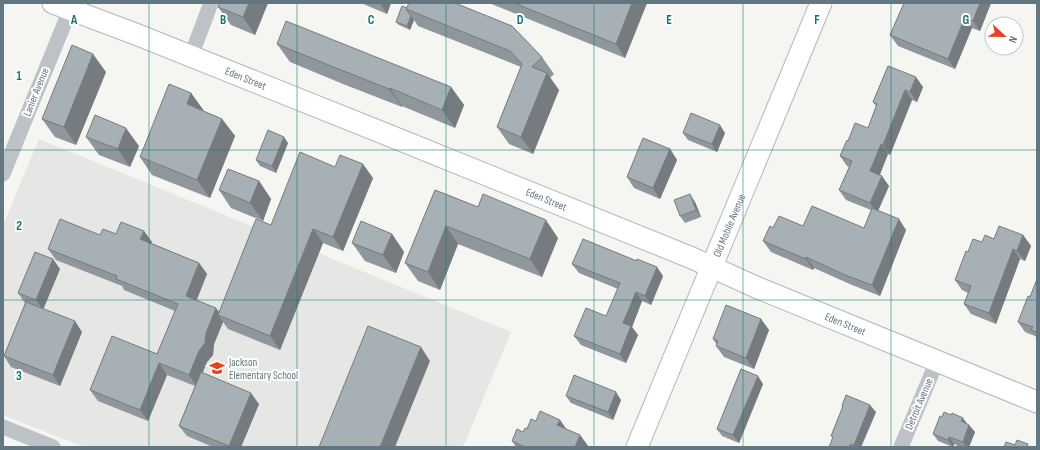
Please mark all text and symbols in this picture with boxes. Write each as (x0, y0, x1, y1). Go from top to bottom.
text: A (70, 12, 78, 28)
text: B (220, 12, 226, 28)
text: C (368, 12, 375, 28)
text: D (517, 12, 524, 28)
text: E (666, 12, 672, 28)
text: F (814, 12, 820, 28)
text: G (963, 12, 970, 28)
north arrow (984, 16, 1024, 56)
text: N (1006, 34, 1020, 45)
street label: Eden Street (223, 64, 269, 92)
street label: Lanier Avenue (20, 66, 52, 118)
text: 1 (16, 68, 22, 84)
street label: Eden Street (524, 185, 570, 213)
street label: Old Mobile Avenue (710, 192, 748, 259)
text: 2 (16, 218, 22, 234)
street label: Eden Street (823, 310, 869, 338)
place label: Jackson Elementary School (228, 356, 298, 382)
school or university icon: Jackson Elementary School (208, 359, 226, 377)
text: 3 (16, 368, 22, 384)
street label: Detroit Avenue (902, 376, 936, 432)

